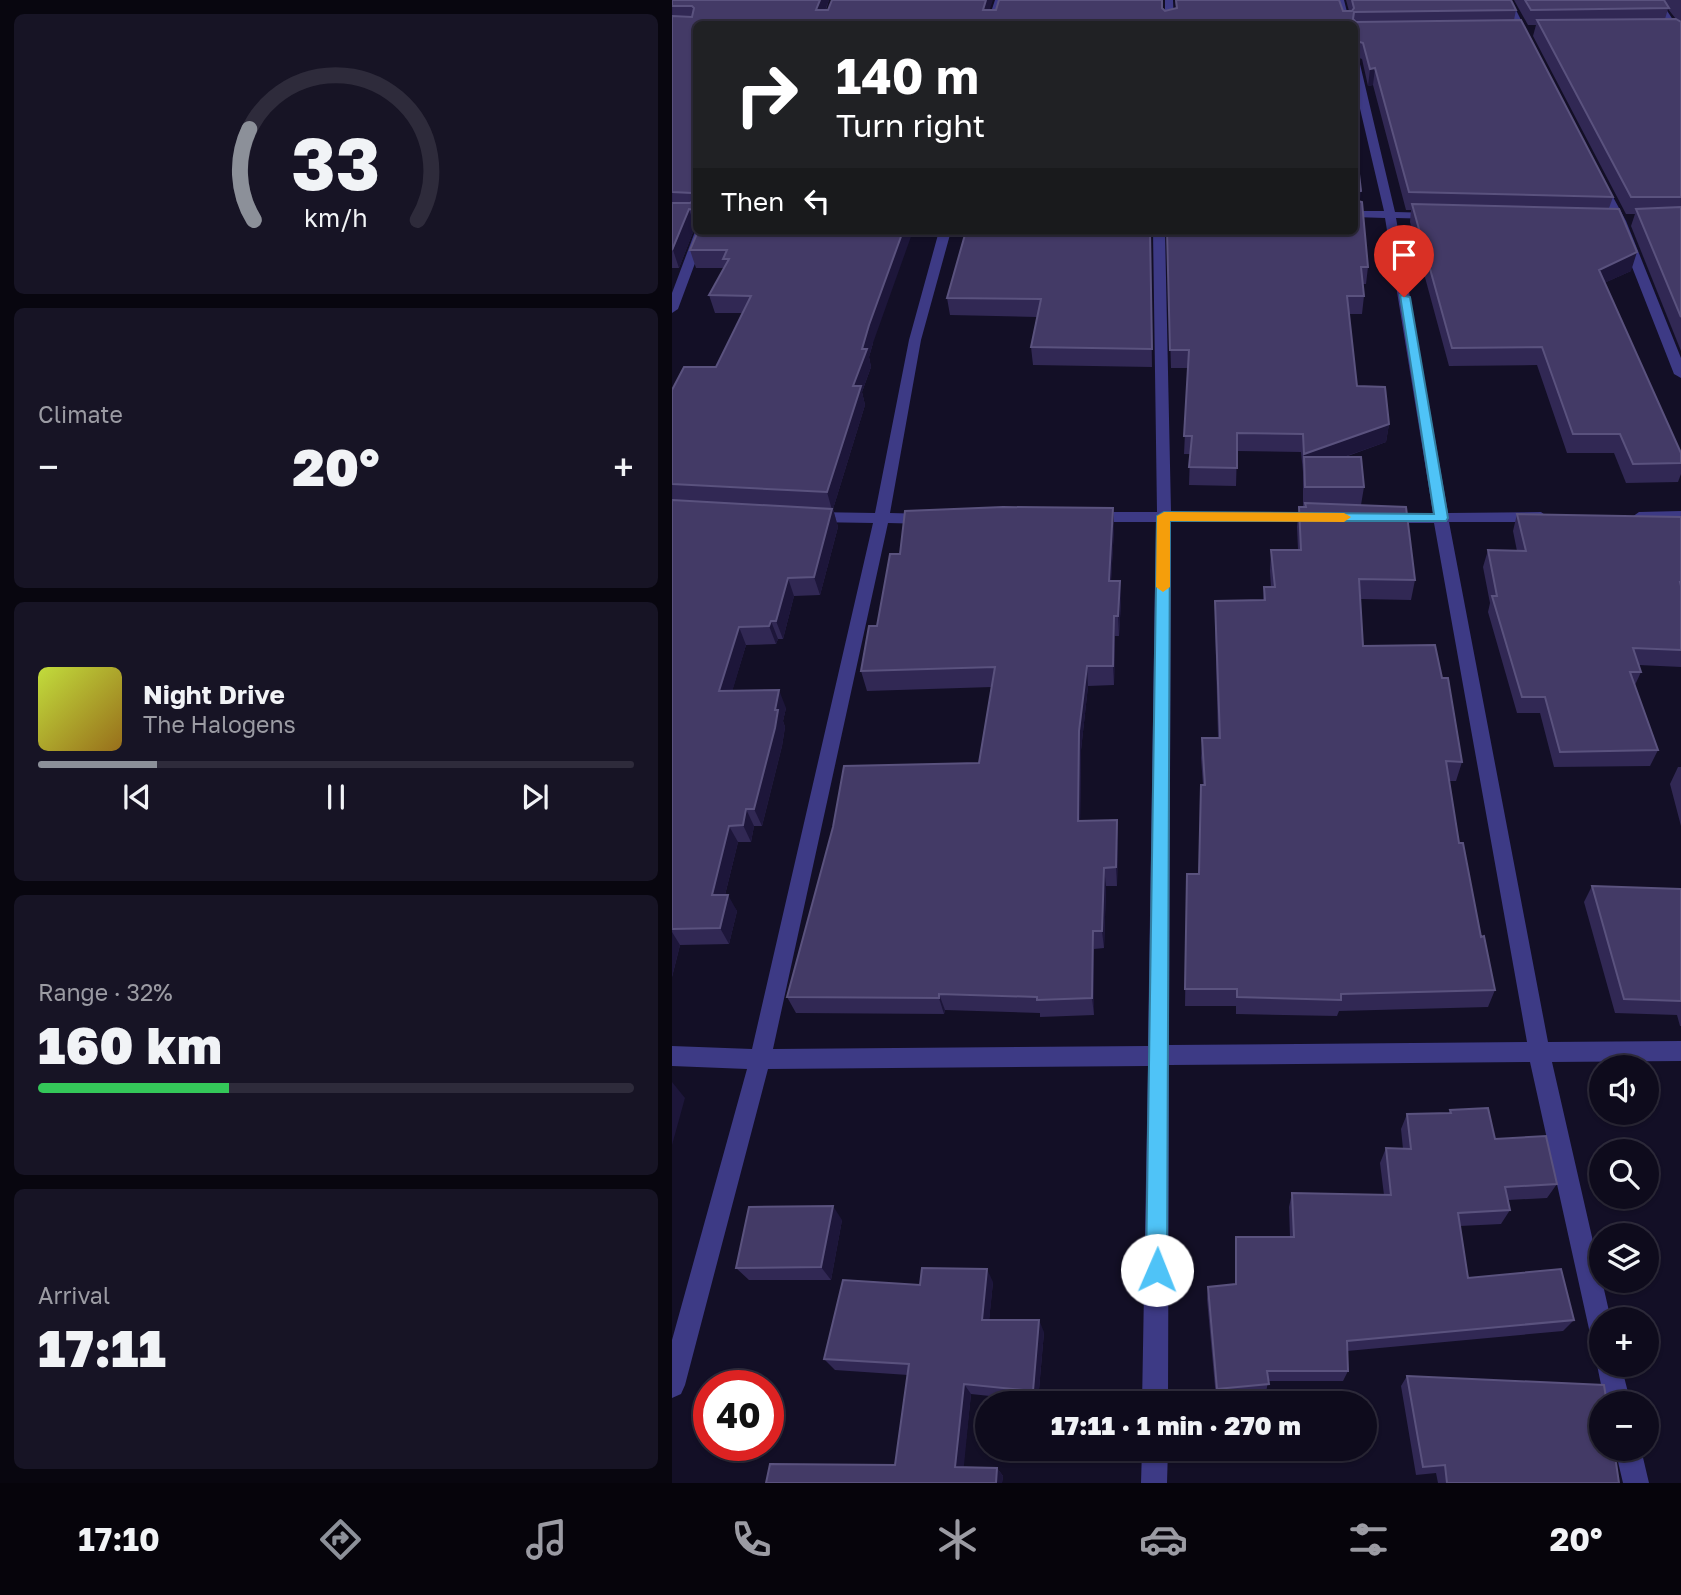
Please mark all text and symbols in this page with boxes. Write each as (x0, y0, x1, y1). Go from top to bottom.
text: 140 m (836, 46, 979, 105)
icon: right (721, 49, 812, 140)
text: Turn right (836, 106, 985, 144)
text: 33 (292, 119, 380, 206)
icon: left (798, 182, 836, 220)
text: Then (721, 186, 784, 217)
text: km/h (304, 202, 368, 233)
pin (1374, 225, 1434, 297)
icon: arrive (1385, 236, 1423, 274)
text: Climate (38, 400, 123, 428)
text: 20° (293, 435, 379, 497)
text: − (38, 444, 59, 489)
text: + (613, 444, 634, 489)
text: Night Drive (143, 679, 285, 710)
text: The Halogens (143, 710, 296, 738)
icon: previous (118, 778, 156, 816)
icon: pause (317, 778, 355, 816)
icon: next (516, 778, 554, 816)
text: Range · 32% (38, 978, 173, 1006)
text: 160 km (38, 1013, 222, 1075)
map controls (1589, 1055, 1659, 1461)
button: sound (1589, 1055, 1659, 1125)
button: search (1589, 1139, 1659, 1209)
button: layers (1589, 1223, 1659, 1293)
position arrow (1120, 1233, 1194, 1307)
text: Arrival (38, 1281, 110, 1309)
button: + (1589, 1307, 1659, 1377)
text: 17:11 (38, 1316, 166, 1378)
speed limit sign: 40 (693, 1370, 784, 1461)
button: − (1589, 1391, 1659, 1461)
text: 17:11 · 1 min · 270 m (1051, 1410, 1301, 1441)
icon: directions (316, 1515, 365, 1564)
icon: music (522, 1515, 571, 1564)
icon: phone (727, 1515, 776, 1564)
icon: climate (933, 1515, 982, 1564)
icon: car (1139, 1515, 1188, 1564)
icon: filters (1344, 1515, 1393, 1564)
text: 17:10 (78, 1520, 160, 1558)
text: 20° (1550, 1520, 1603, 1558)

